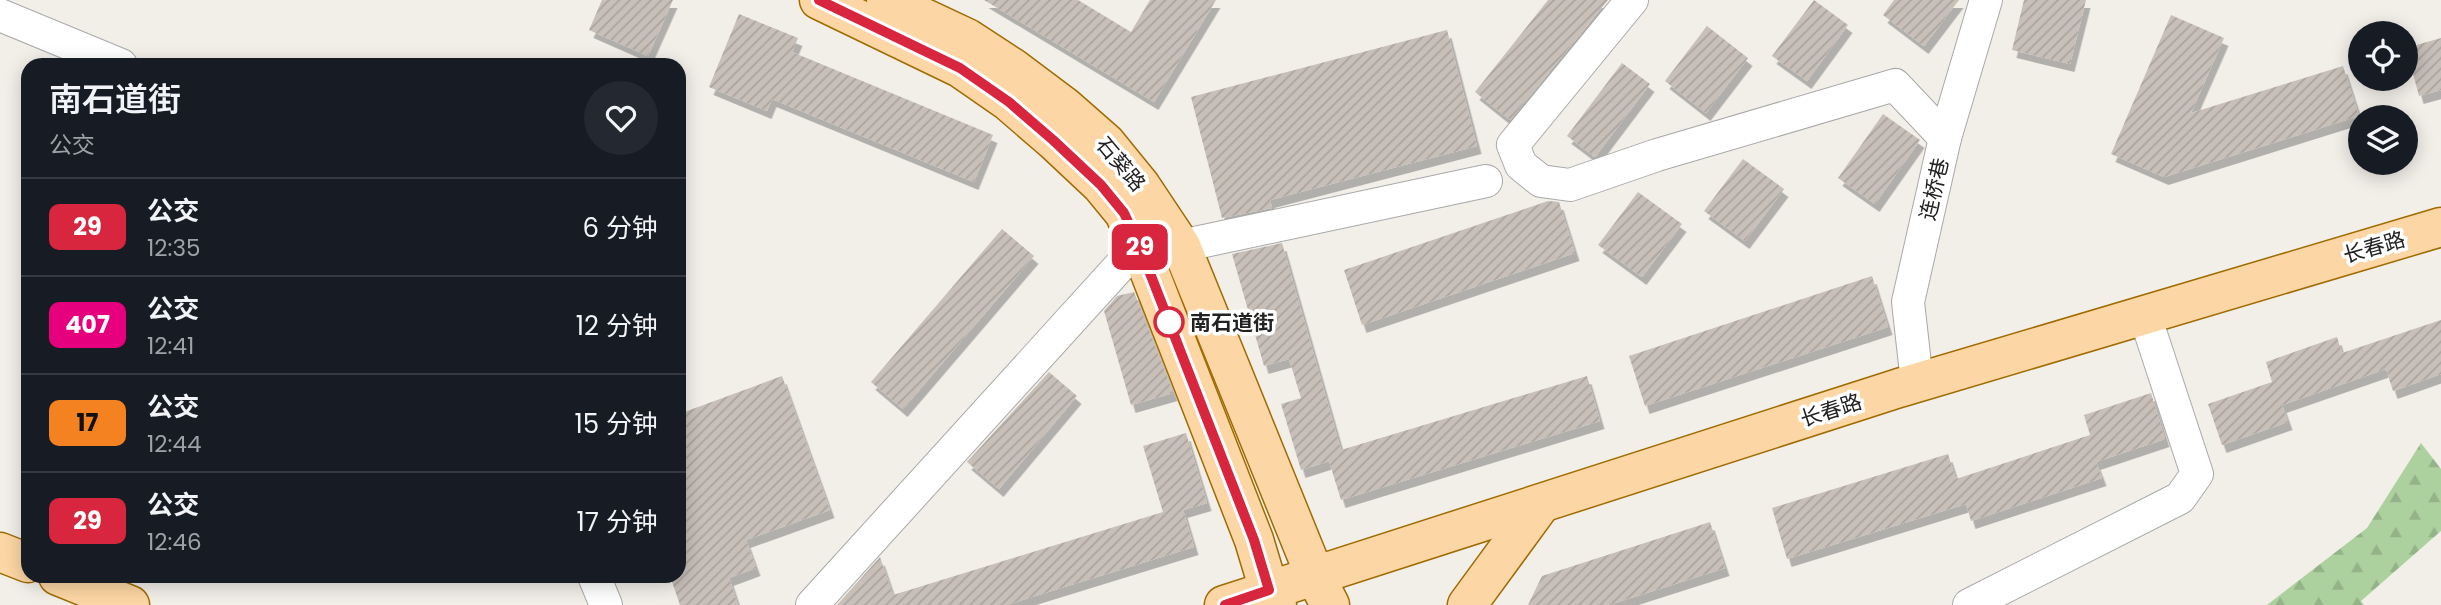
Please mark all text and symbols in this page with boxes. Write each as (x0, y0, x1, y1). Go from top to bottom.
map controls (2348, 21, 2418, 175)
button: locate (2348, 21, 2418, 91)
text: 南石道街 (49, 76, 181, 123)
button: heart (584, 81, 658, 155)
button: layers (2348, 105, 2418, 175)
text: 公交 (49, 129, 95, 161)
street label: 石葵路 (1090, 131, 1152, 197)
street label: 连桥巷 (1913, 155, 1955, 223)
text: 公交 (147, 193, 199, 229)
text: 29 (73, 210, 102, 243)
text: 6 分钟 (583, 210, 658, 246)
line badge: 29 (1108, 224, 1172, 270)
street label: 长春路 (2340, 224, 2408, 270)
text: 29 (1126, 230, 1154, 263)
text: 12:35 (147, 232, 200, 264)
text: 公交 (147, 291, 199, 327)
marker: 南石道街 (1154, 307, 1184, 337)
text: 407 (65, 308, 110, 341)
text: 12 分钟 (576, 308, 658, 344)
place label: 南石道街 (1190, 308, 1274, 337)
text: 12:41 (147, 330, 194, 362)
street label: 长春路 (1797, 386, 1865, 434)
text: 公交 (147, 389, 199, 425)
text: 17 (77, 406, 98, 439)
text: 15 分钟 (574, 406, 658, 442)
text: 12:44 (147, 428, 201, 460)
text: 公交 (147, 487, 199, 523)
text: 29 (73, 504, 102, 537)
text: 17 分钟 (577, 504, 658, 540)
text: 12:46 (147, 526, 202, 558)

